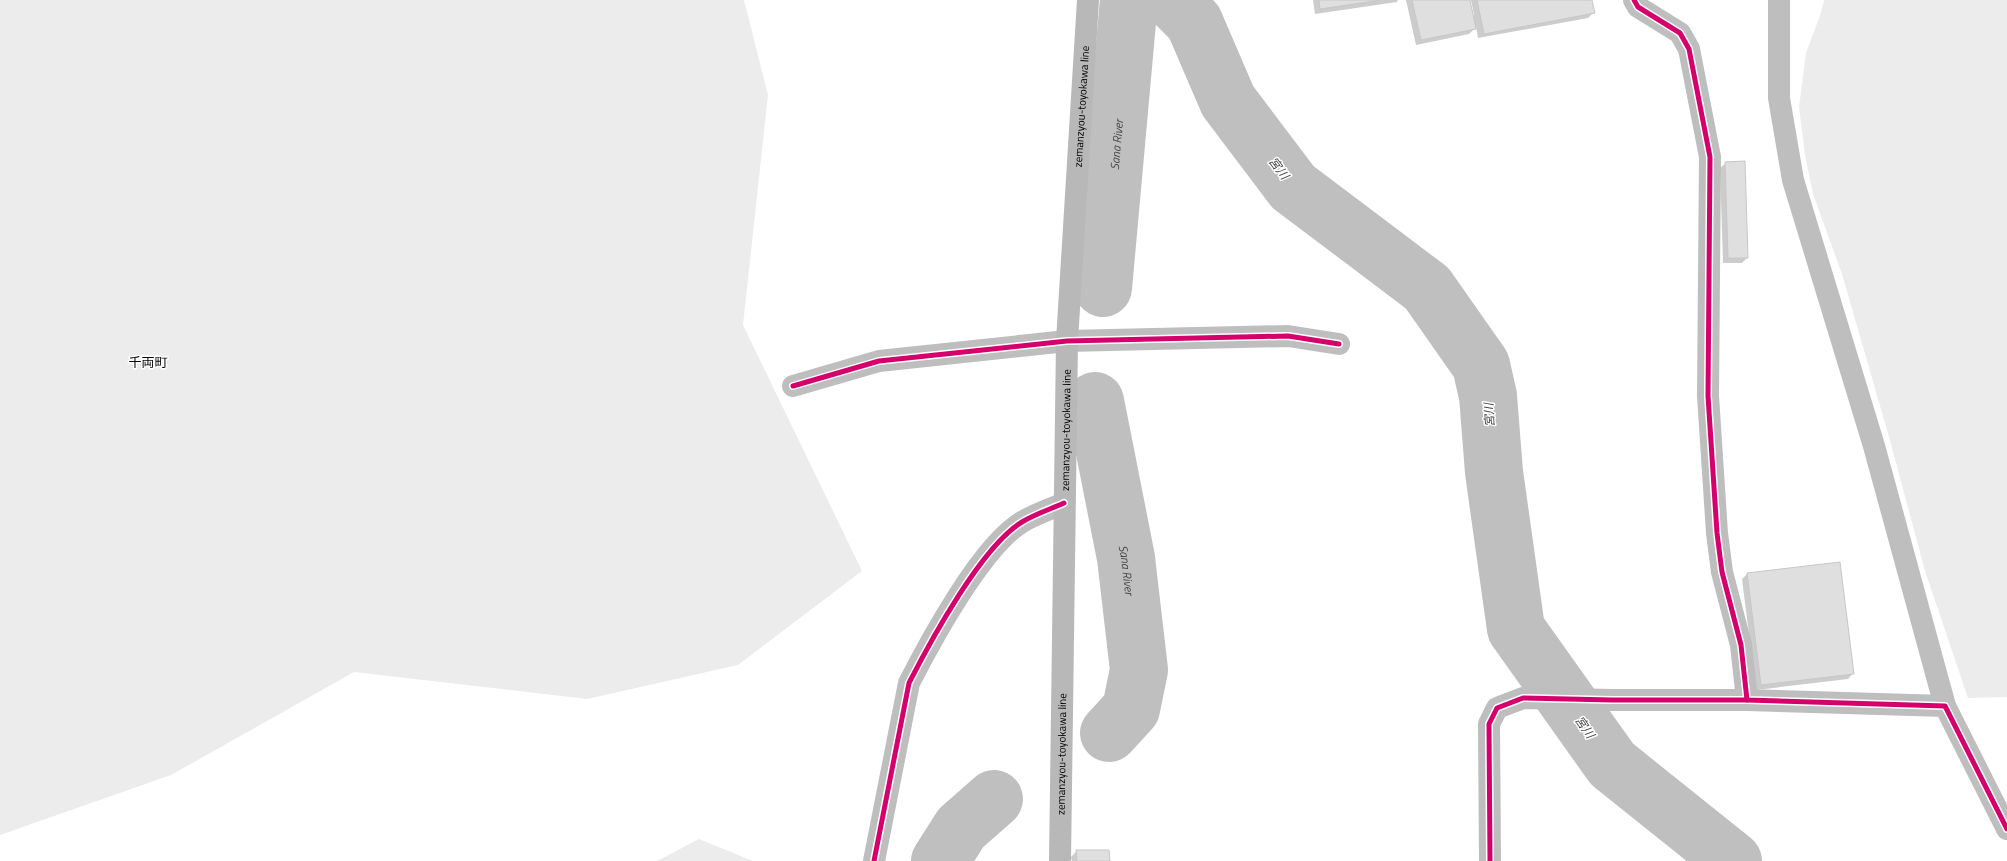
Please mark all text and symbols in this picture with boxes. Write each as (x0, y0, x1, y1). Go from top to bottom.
street label: zemanzyou-toyokawa line (1070, 45, 1093, 168)
water label: Sana River (1104, 116, 1128, 171)
water label: 宮川 (1264, 153, 1295, 185)
district label: 千両町 (128, 352, 168, 372)
street label: zemanzyou-toyokawa line (1057, 369, 1075, 491)
water label: 宮川 (1479, 400, 1499, 428)
water label: Sana River (1114, 543, 1140, 598)
street label: zemanzyou-toyokawa line (1053, 693, 1070, 815)
water label: 宮川 (1570, 712, 1601, 744)

